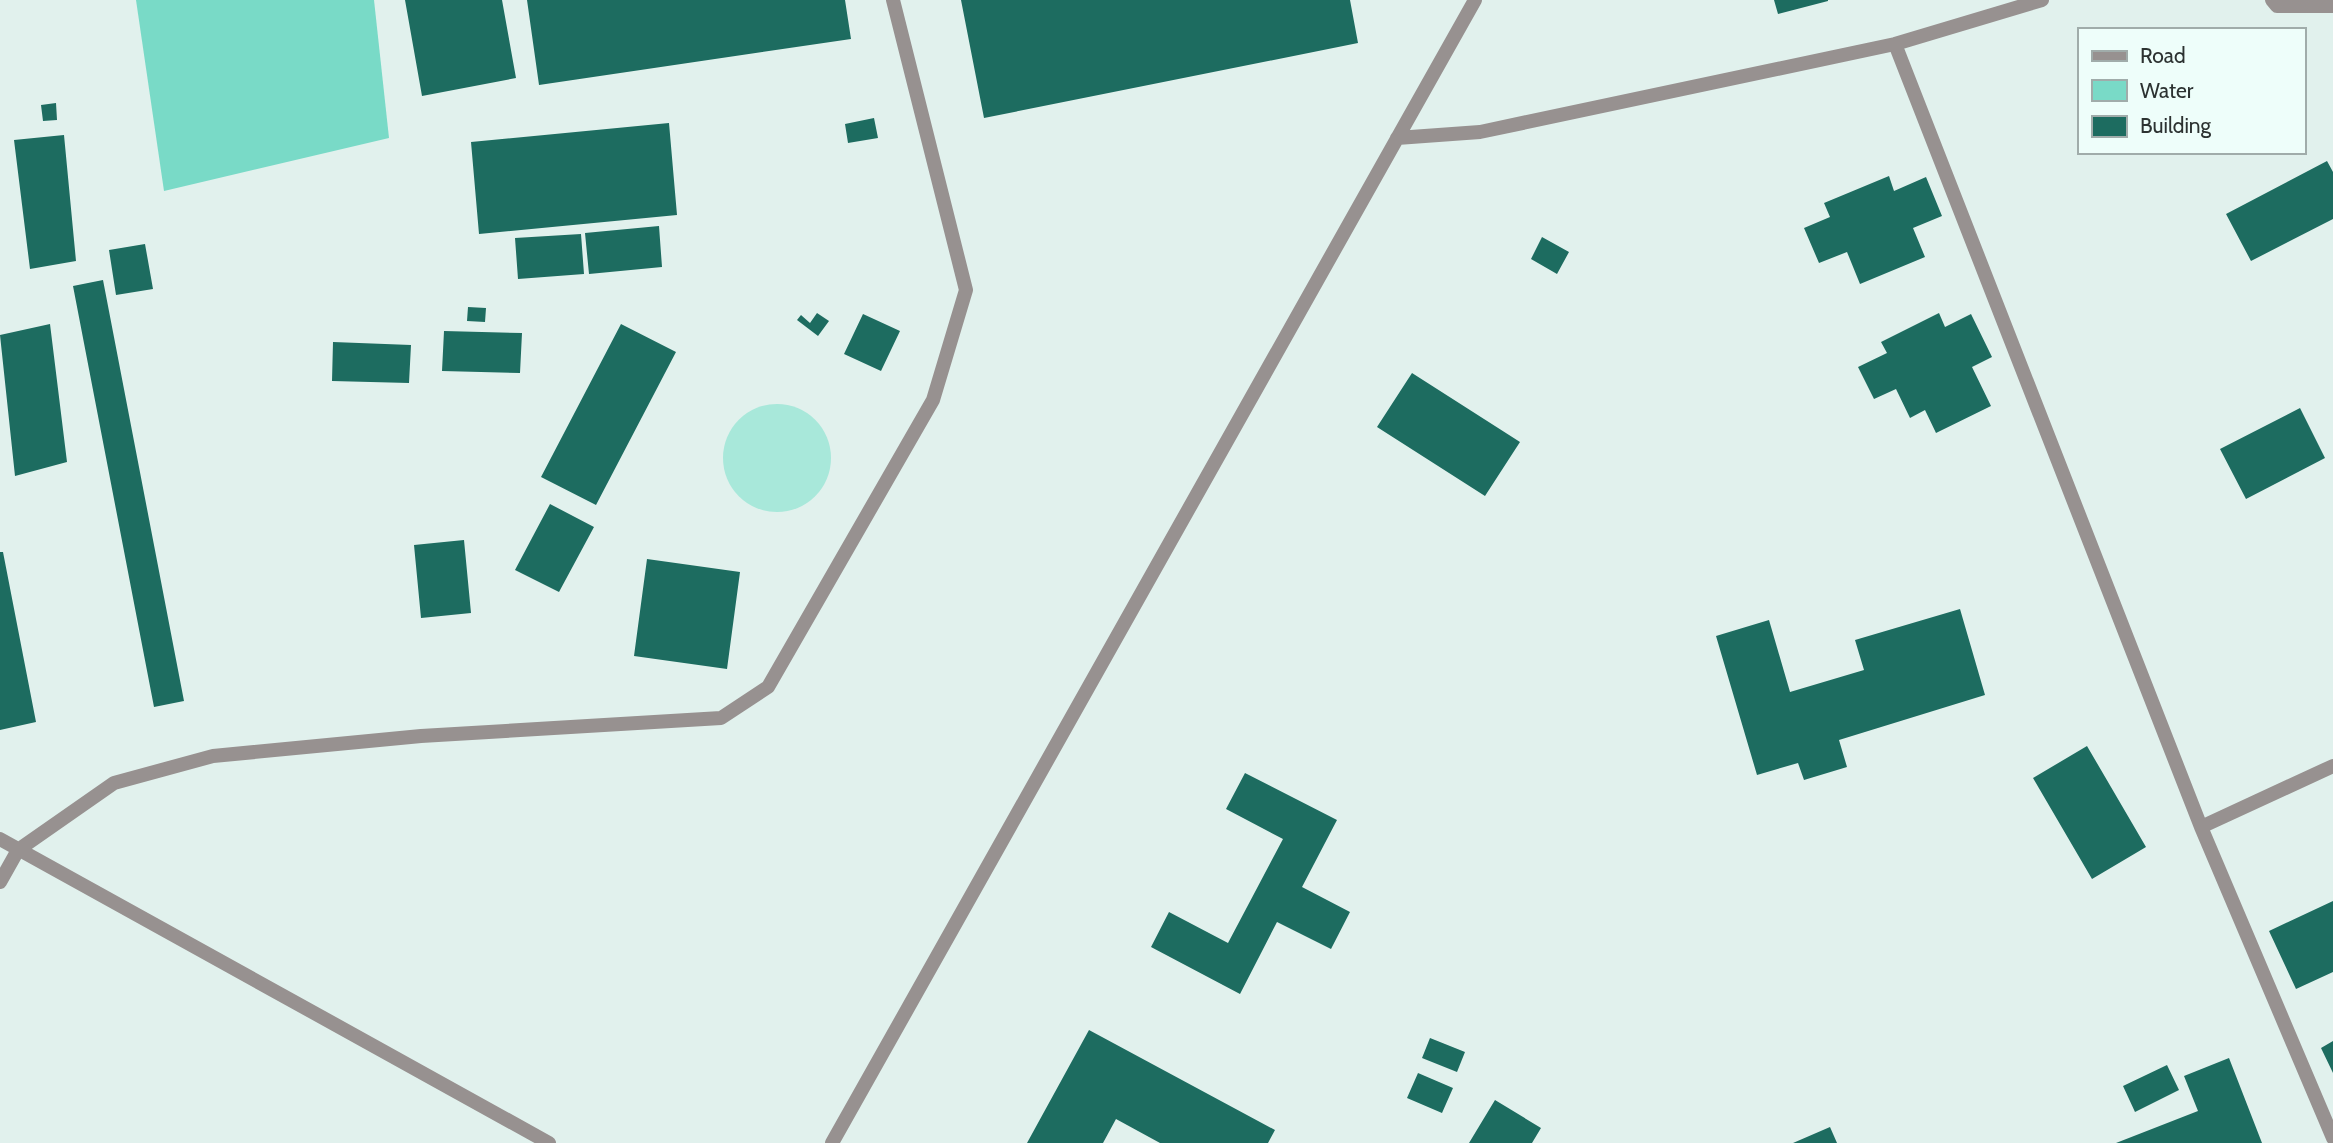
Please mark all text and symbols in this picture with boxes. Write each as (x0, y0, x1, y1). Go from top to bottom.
legend (2078, 28, 2305, 154)
text: Road (2140, 43, 2186, 68)
text: Water (2140, 78, 2194, 103)
text: Building (2140, 113, 2212, 138)

